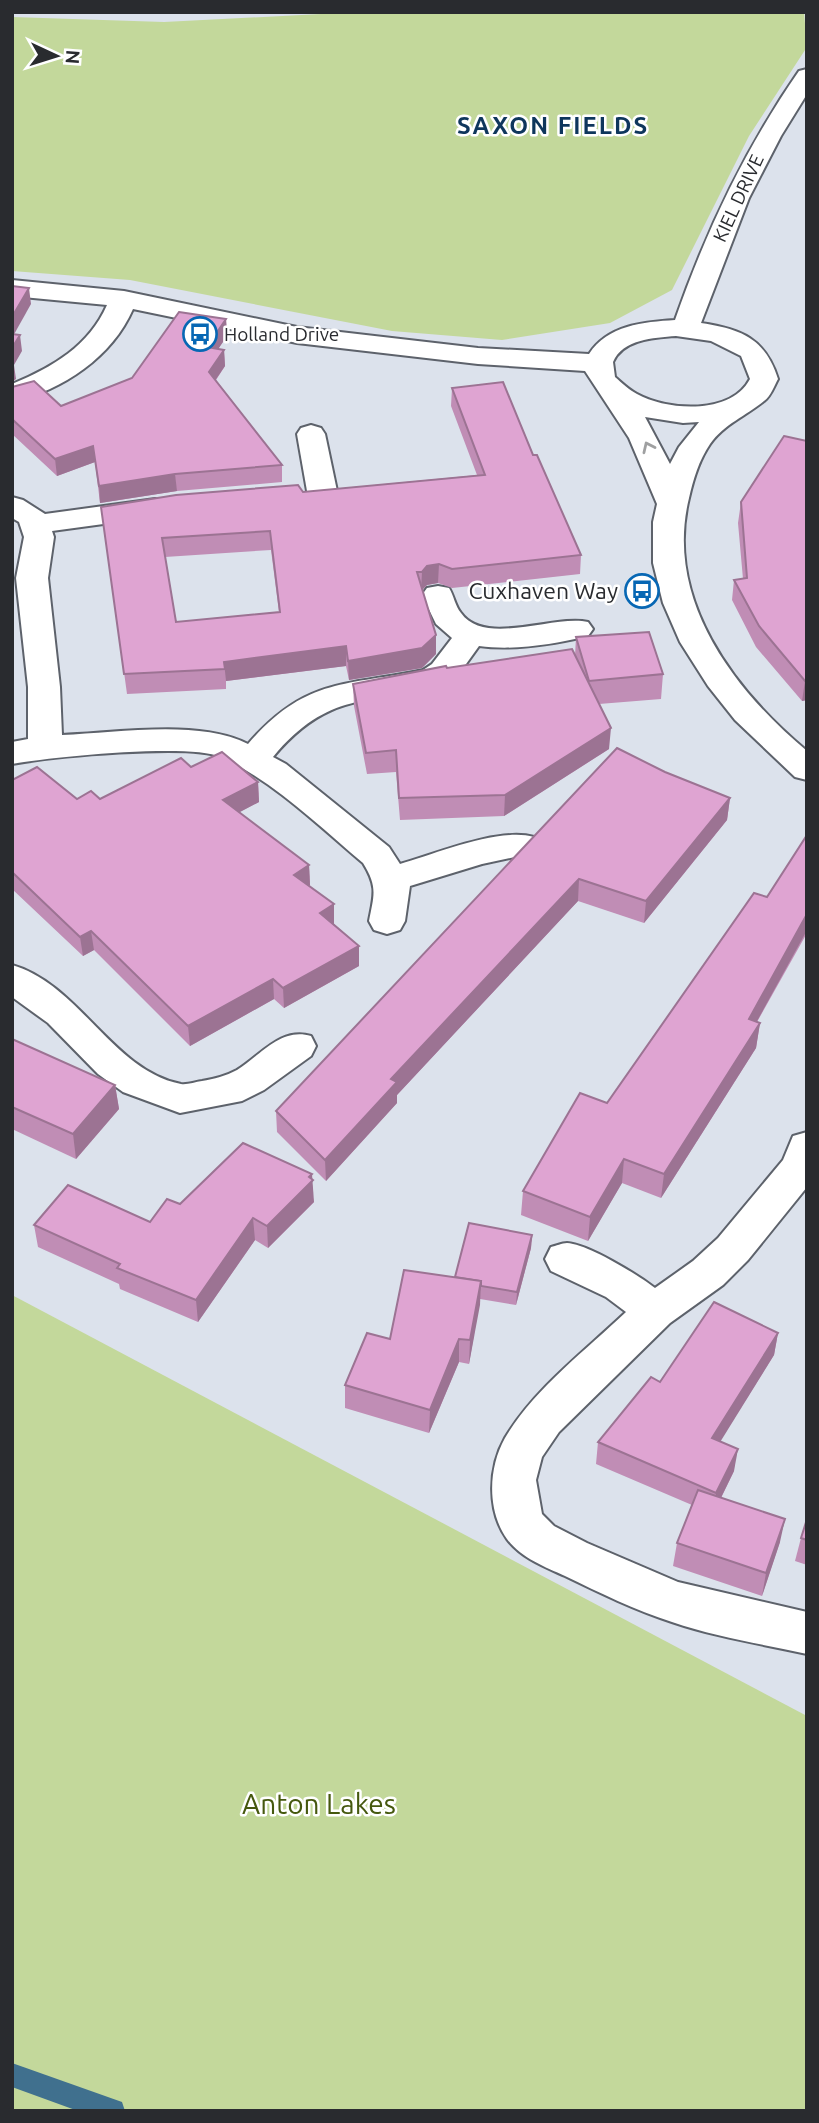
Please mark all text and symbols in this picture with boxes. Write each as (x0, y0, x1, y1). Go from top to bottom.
north arrow (21, 21, 91, 91)
text: N (61, 49, 84, 65)
district label: SAXON FIELDS (457, 112, 649, 139)
street label: KIEL DRIVE (708, 151, 768, 245)
bus stop icon: Holland Drive (181, 315, 219, 353)
place label: Holland Drive (224, 323, 339, 345)
one-way arrow (642, 442, 656, 454)
bus stop icon: Cuxhaven Way (623, 572, 661, 610)
place label: Cuxhaven Way (468, 578, 618, 603)
park label: Anton Lakes (242, 1788, 396, 1819)

